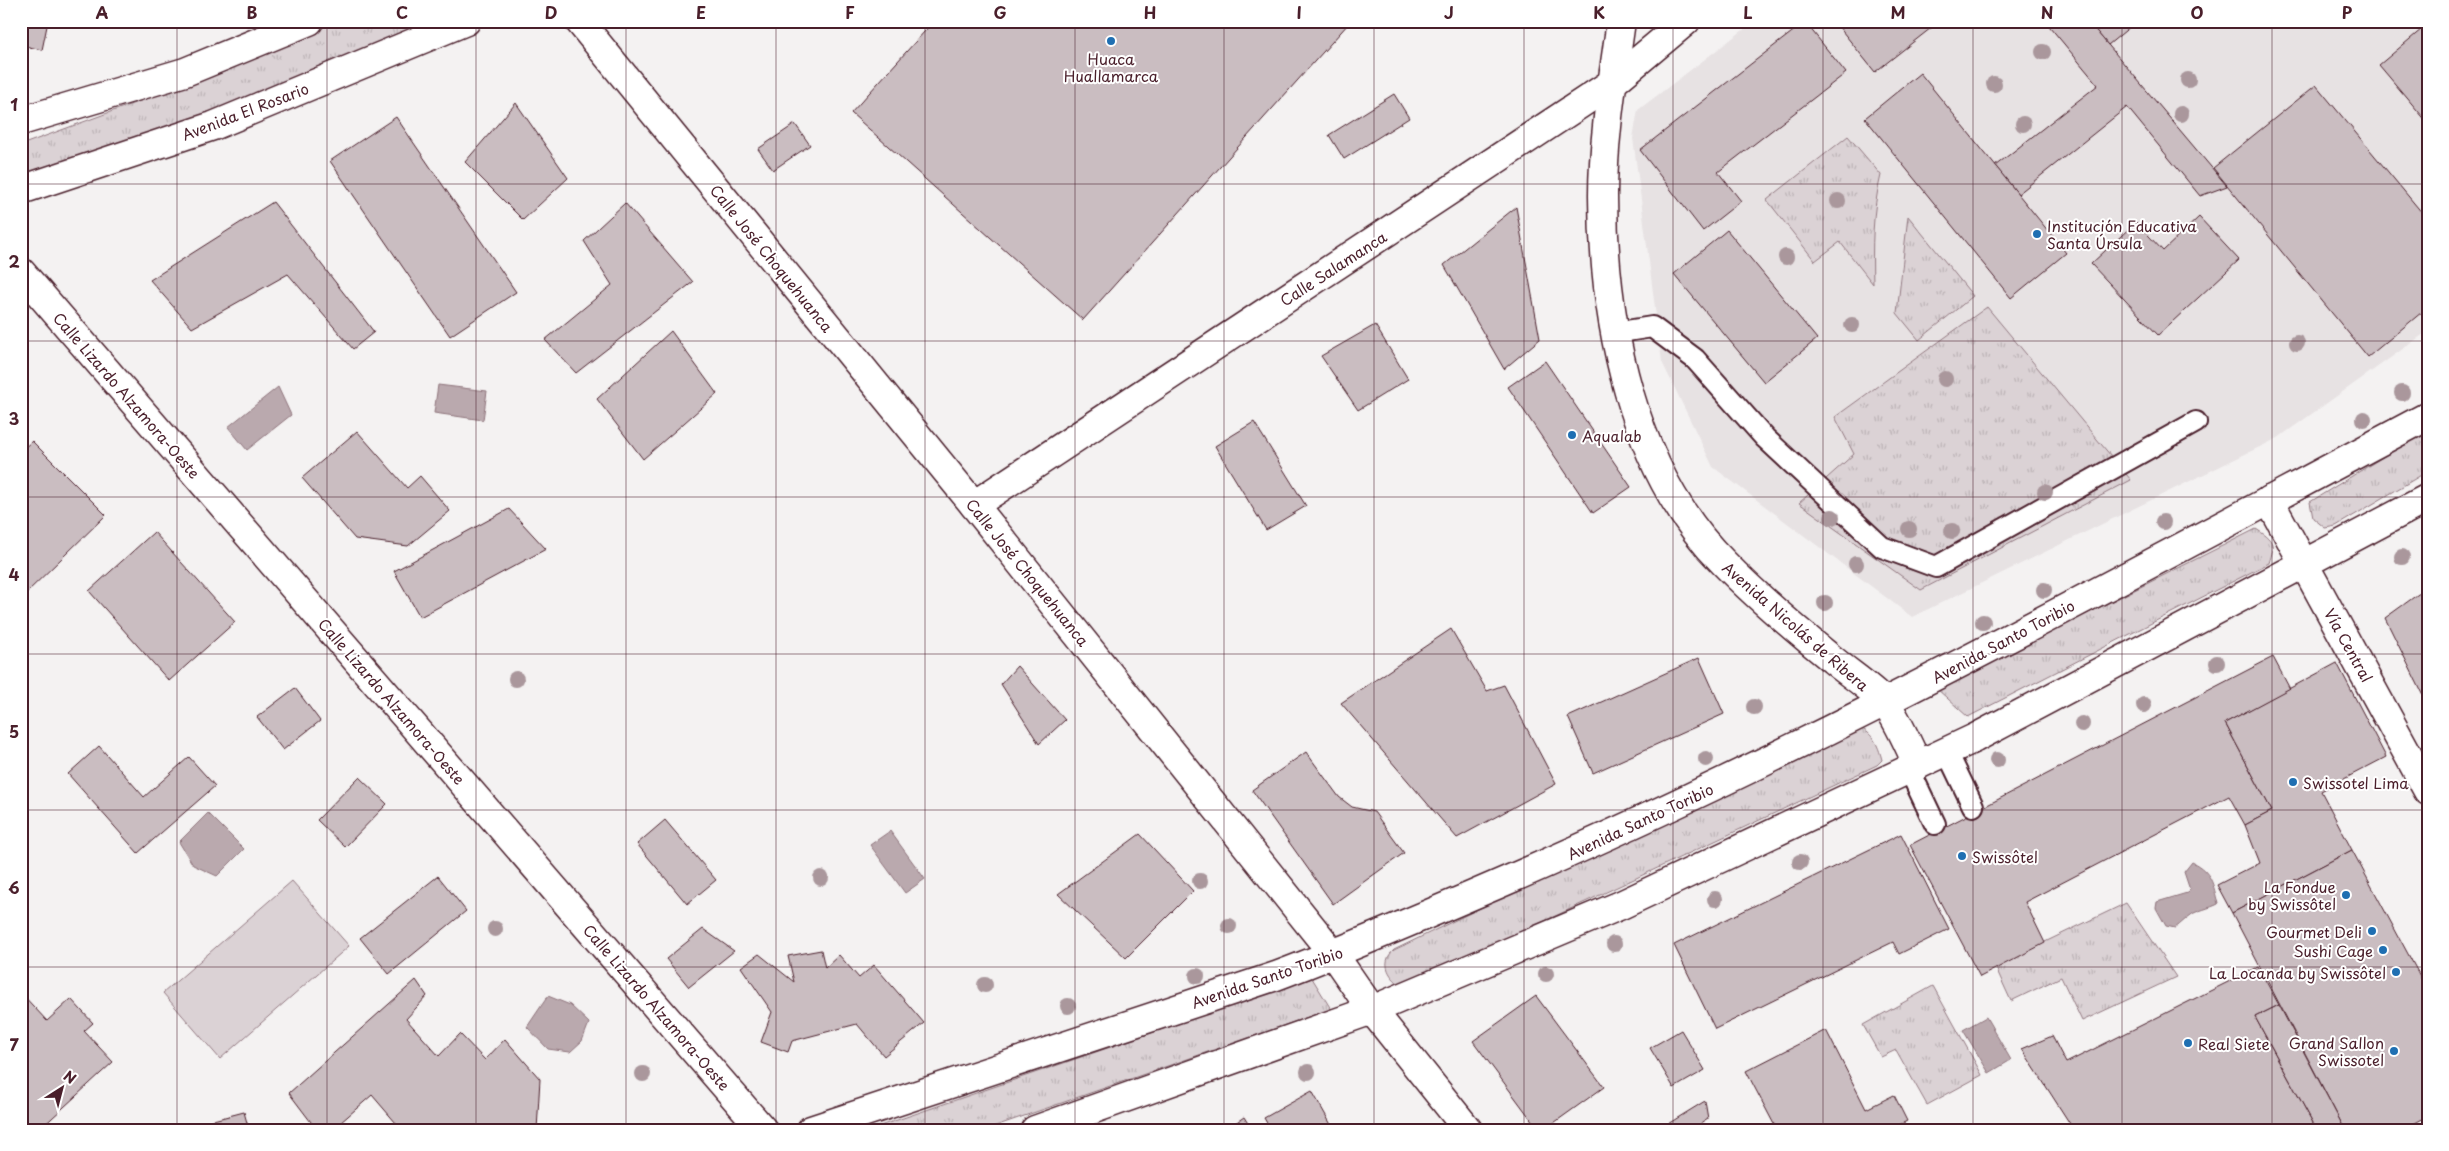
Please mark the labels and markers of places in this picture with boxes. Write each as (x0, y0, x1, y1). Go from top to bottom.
marker: Huaca Huallamarca (1105, 35, 1117, 47)
place label: Huaca Huallamarca (1064, 47, 1159, 87)
place label: Institución Educativa Santa Úrsula (2047, 214, 2197, 254)
marker: Institución Educativa Santa Úrsula (2031, 228, 2043, 240)
place label: Aqualab (1582, 424, 1642, 447)
marker: Aqualab (1566, 429, 1578, 441)
place label: Swissotel Lima (2303, 771, 2409, 794)
marker: Swissotel Lima (2287, 776, 2299, 788)
place label: Swissôtel (1972, 845, 2038, 868)
marker: Swissôtel (1956, 850, 1968, 862)
place label: La Fondue by Swissôtel (2248, 875, 2336, 915)
marker: La Fondue by Swissôtel (2340, 889, 2352, 901)
place label: Gourmet Deli (2266, 920, 2362, 943)
marker: Gourmet Deli (2366, 925, 2378, 937)
place label: Sushi Cage (2294, 939, 2373, 962)
marker: Sushi Cage (2377, 944, 2389, 956)
place label: La Locanda by Swissôtel (2209, 961, 2386, 984)
marker: La Locanda by Swissôtel (2390, 966, 2402, 978)
place label: Grand Sallon Swissotel (2289, 1031, 2384, 1071)
place label: Real Siete (2198, 1032, 2270, 1055)
marker: Real Siete (2182, 1037, 2194, 1049)
marker: Grand Sallon Swissotel (2388, 1045, 2400, 1057)

